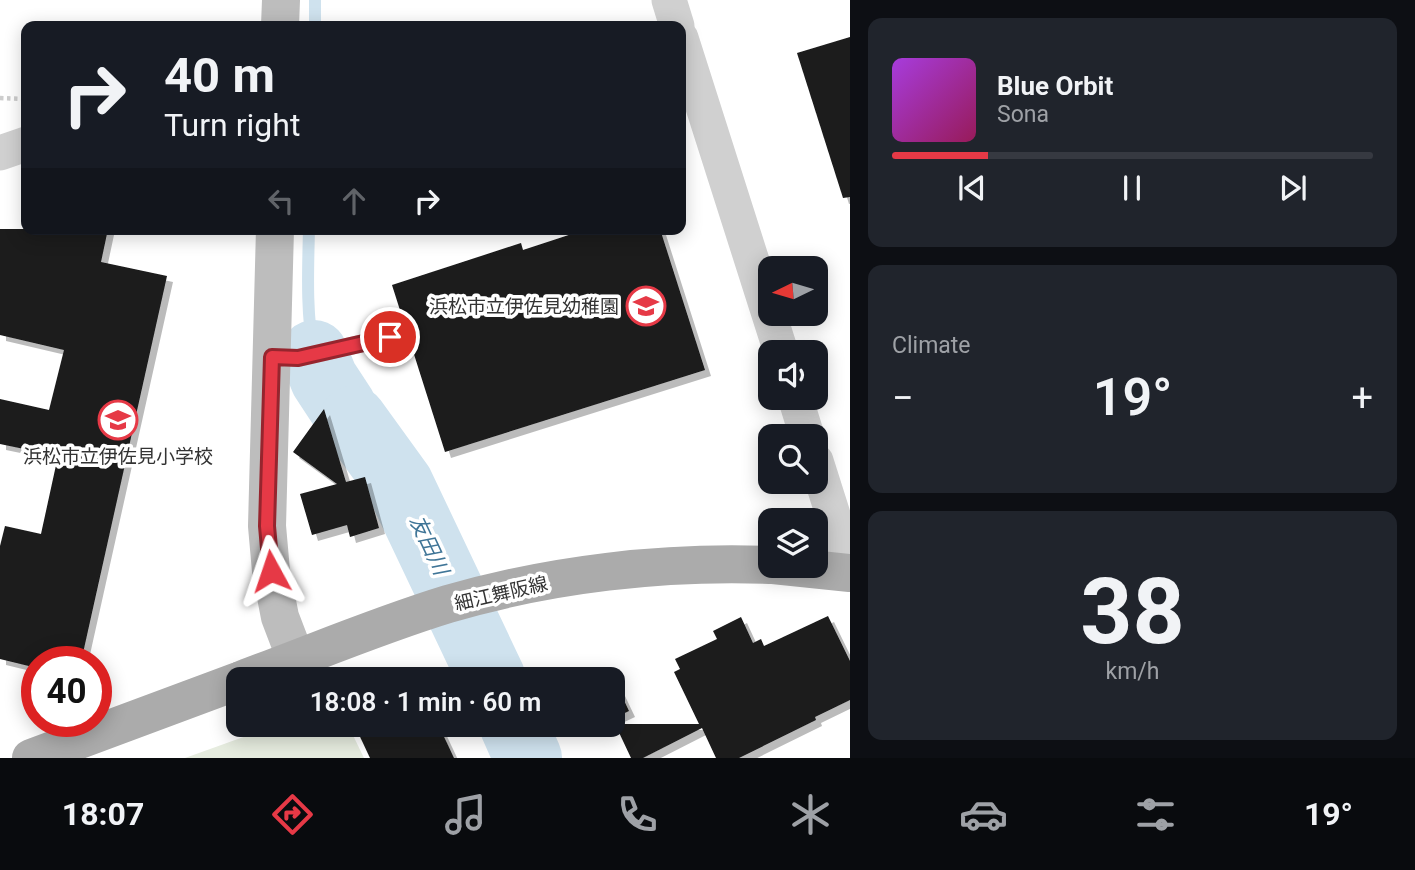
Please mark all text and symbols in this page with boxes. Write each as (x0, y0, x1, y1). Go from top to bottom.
text: 40 m (164, 47, 275, 104)
icon: right (49, 49, 140, 140)
text: Blue Orbit (997, 71, 1113, 101)
text: Sona (997, 101, 1049, 128)
text: Turn right (164, 106, 300, 144)
icon: previous (953, 169, 991, 207)
icon: pause (1113, 169, 1151, 207)
icon: next (1274, 169, 1312, 207)
icon: left (262, 182, 300, 220)
icon: ahead (335, 182, 373, 220)
icon: right (408, 182, 446, 220)
north arrow (758, 256, 828, 326)
map controls (758, 256, 828, 578)
school or university icon: 浜松市立伊佐見幼稚園 (625, 285, 667, 327)
place label: 浜松市立伊佐見幼稚園 (429, 295, 619, 318)
pin (360, 307, 420, 367)
icon: arrive (371, 318, 409, 356)
text: Climate (892, 332, 971, 359)
button: sound (758, 340, 828, 410)
text: 19° (1093, 367, 1172, 428)
text: − (892, 376, 914, 420)
text: + (1351, 376, 1373, 420)
school or university icon: 浜松市立伊佐見小学校 (97, 399, 139, 441)
button: search (758, 424, 828, 494)
place label: 浜松市立伊佐見小学校 (23, 445, 213, 468)
button: layers (758, 508, 828, 578)
water label: 友田川 (405, 511, 454, 580)
position arrow (234, 534, 308, 608)
text: 38 (1080, 559, 1185, 665)
street label: 細江舞阪線 (452, 572, 550, 615)
speed limit sign: 40 (21, 646, 112, 737)
text: km/h (1106, 658, 1160, 685)
text: 18:08 · 1 min · 60 m (310, 687, 541, 717)
icon: directions (268, 790, 317, 839)
icon: music (441, 790, 490, 839)
icon: phone (613, 790, 662, 839)
icon: climate (786, 790, 835, 839)
icon: car (959, 790, 1008, 839)
icon: filters (1131, 790, 1180, 839)
text: 18:07 (62, 795, 144, 833)
text: 19° (1304, 795, 1353, 833)

